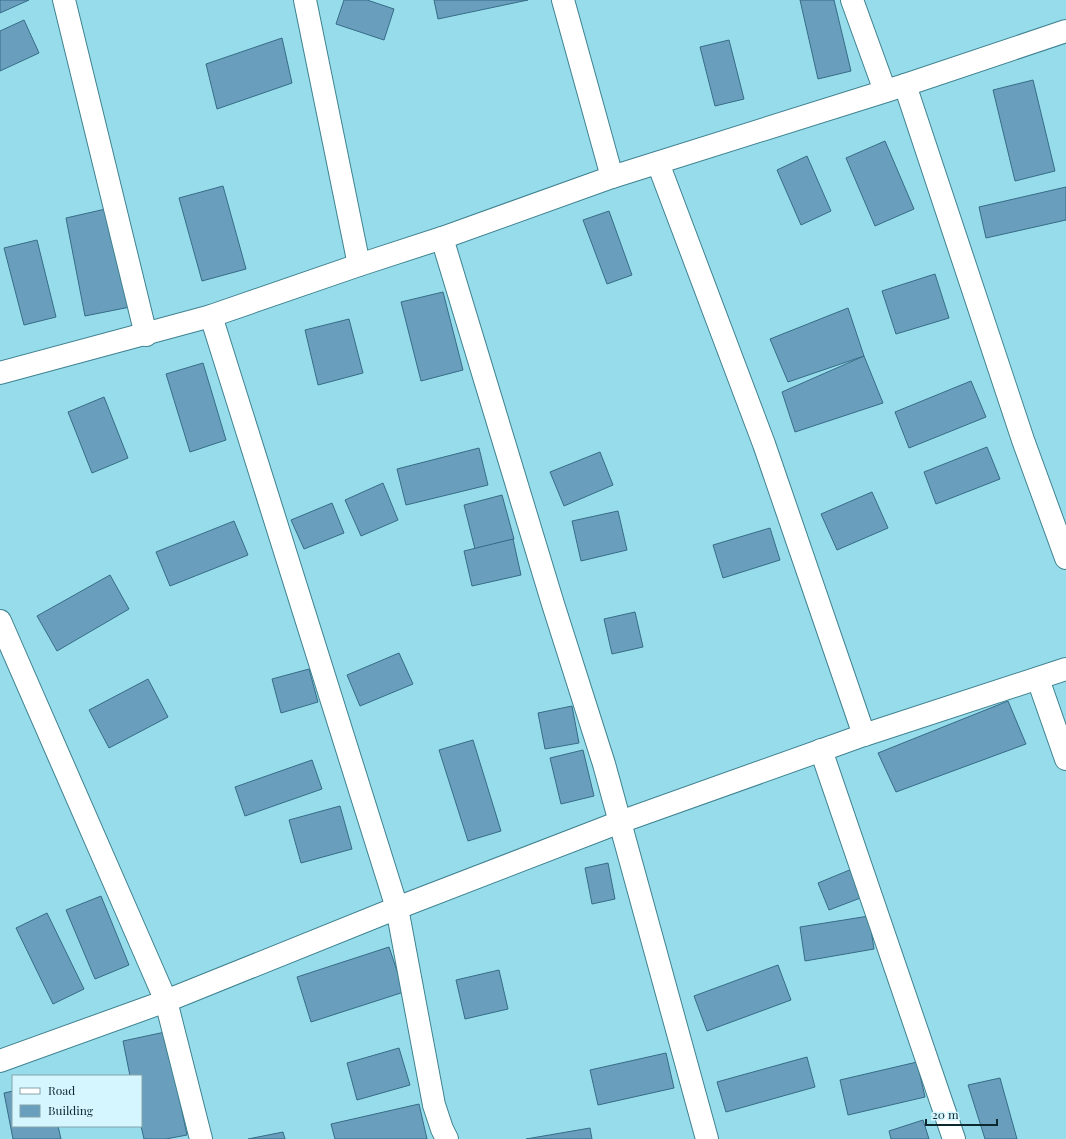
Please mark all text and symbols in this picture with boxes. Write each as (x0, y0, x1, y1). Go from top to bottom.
legend (12, 1075, 142, 1127)
text: Road (48, 1082, 75, 1098)
scale bar (926, 1101, 997, 1127)
text: Building (48, 1102, 94, 1118)
text: 20 m (932, 1106, 959, 1122)

